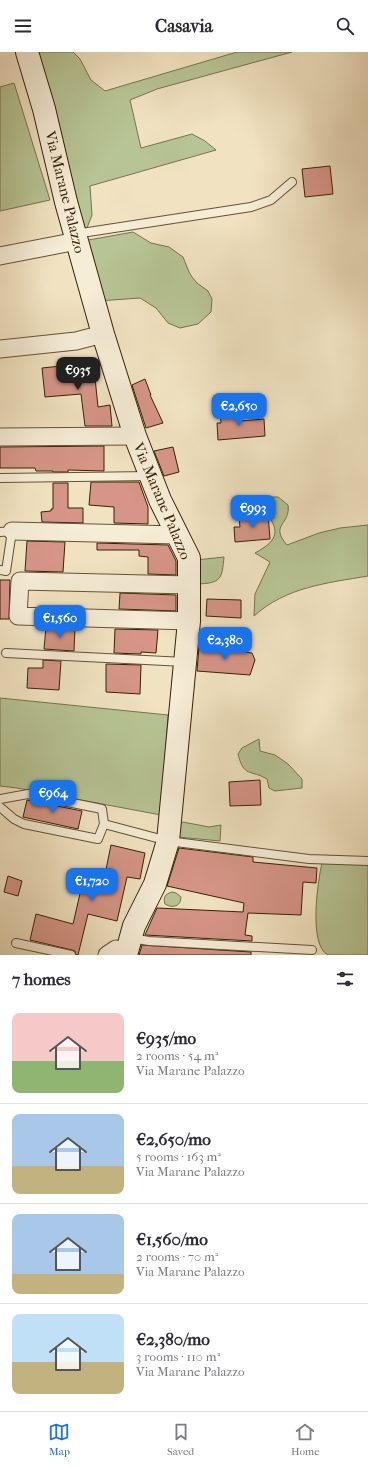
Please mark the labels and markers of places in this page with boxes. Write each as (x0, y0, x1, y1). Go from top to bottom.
pin: €935 (54, 357, 102, 391)
pin: €2,650 (206, 393, 272, 427)
pin: €993 (229, 495, 277, 529)
pin: €1,560 (27, 605, 93, 639)
pin: €2,380 (192, 627, 258, 661)
pin: €964 (29, 780, 77, 814)
pin: €1,720 (59, 868, 125, 902)

